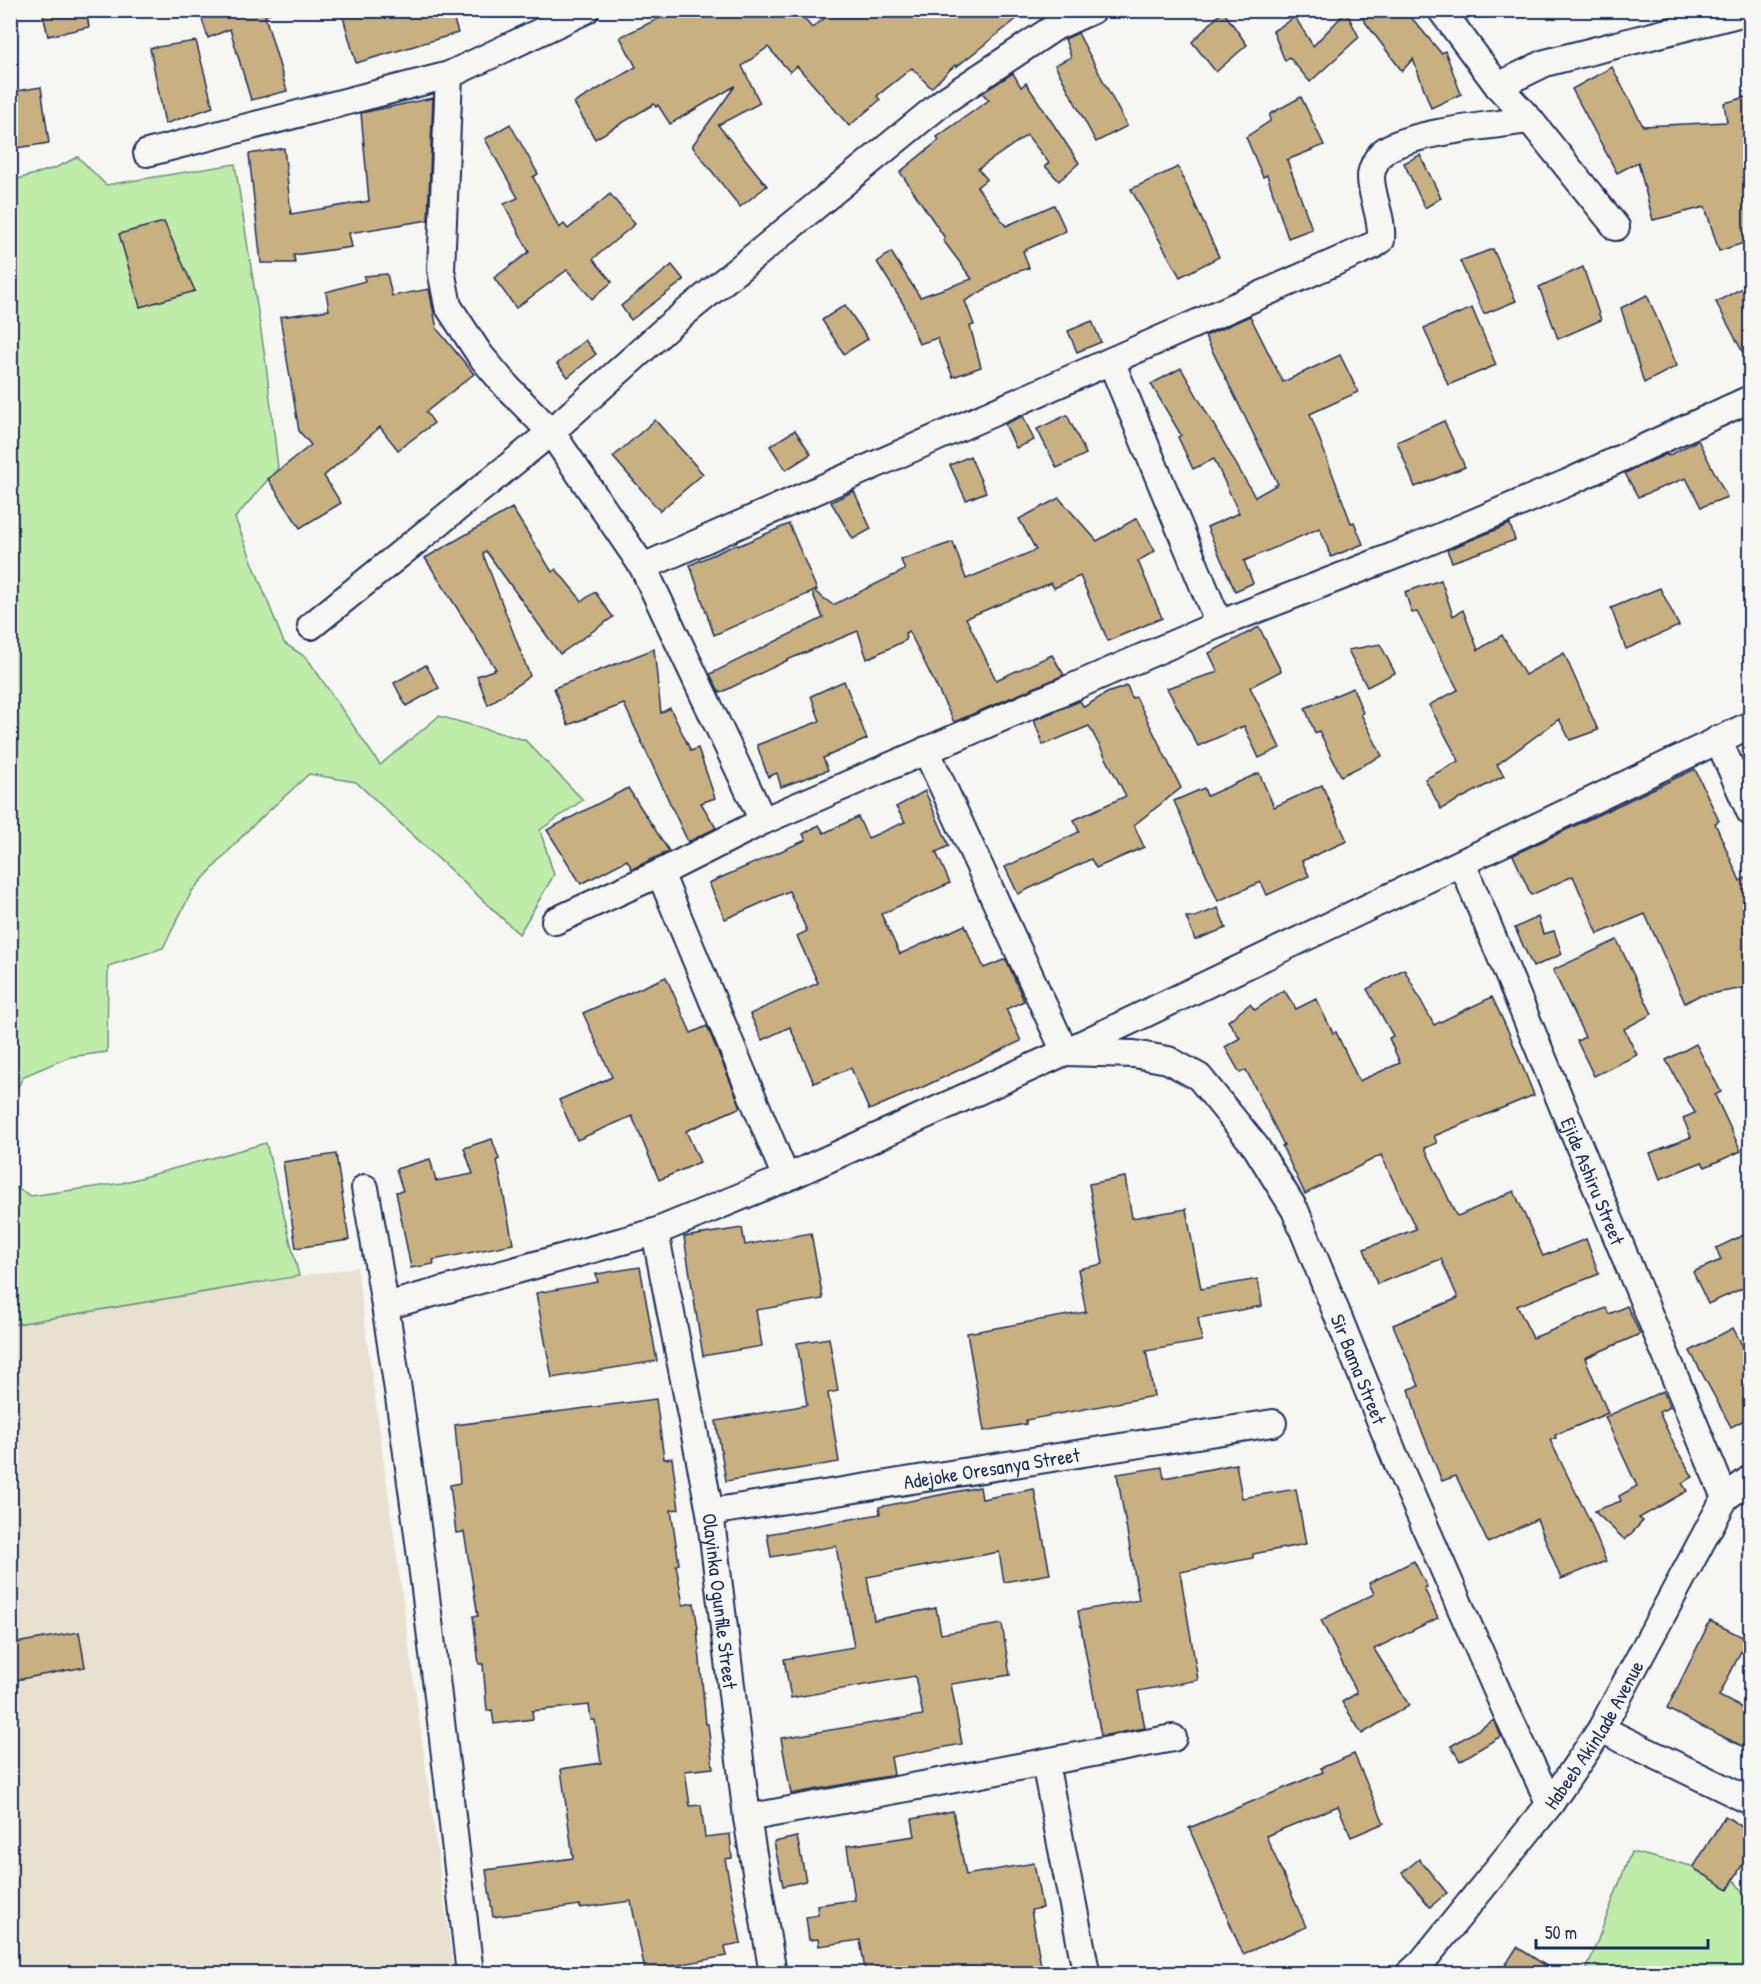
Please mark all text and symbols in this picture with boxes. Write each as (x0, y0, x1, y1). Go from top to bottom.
street label: Ejide Ashiru Street (1555, 1113, 1632, 1250)
street label: Sir Bama Street (1325, 1310, 1394, 1429)
street label: Adejoke Oresanya Street (901, 1440, 1083, 1495)
street label: Olayinka Ogunfile Street (697, 1512, 745, 1691)
street label: Habeeb Akinlade Avenue (1537, 1655, 1649, 1814)
scale bar (1536, 1912, 1708, 1950)
text: 50 m (1545, 1920, 1577, 1945)

